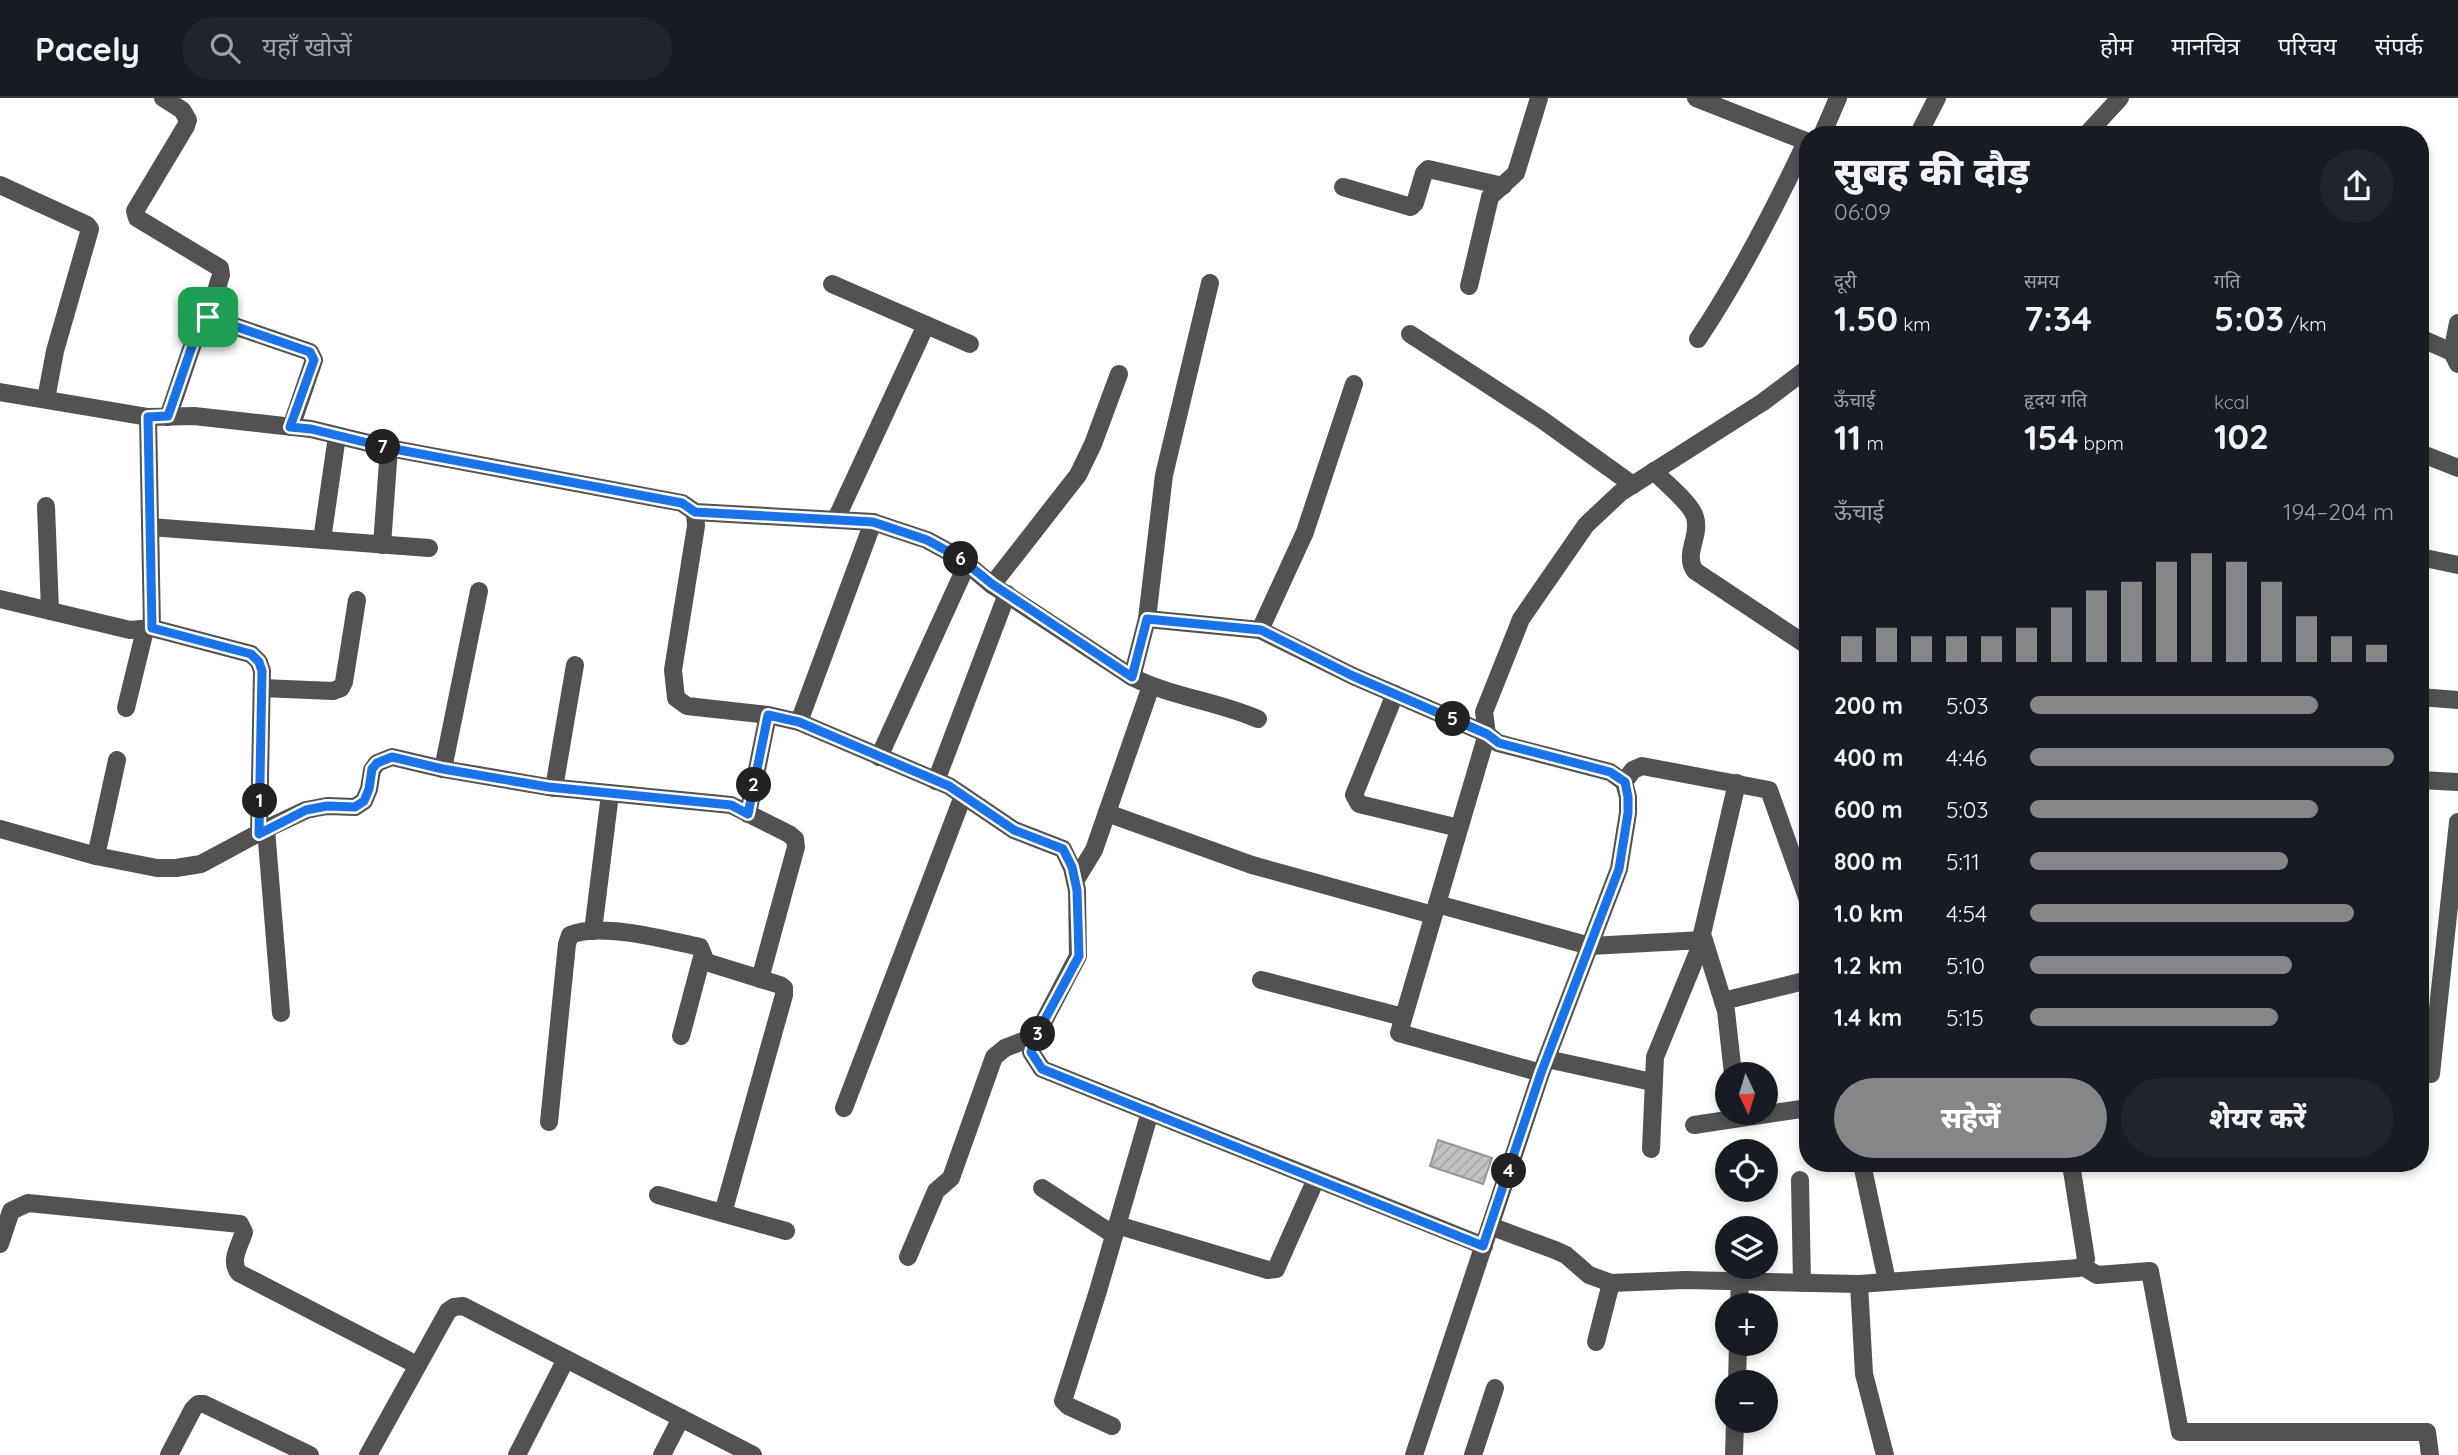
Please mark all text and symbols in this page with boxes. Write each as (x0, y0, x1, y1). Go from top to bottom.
search box (182, 17, 672, 80)
text: Pacely (35, 28, 140, 69)
icon: search (206, 29, 244, 67)
text: यहाँ खोजें (262, 30, 352, 63)
text: होम (2100, 31, 2133, 61)
text: मानचित्र (2171, 31, 2240, 61)
text: परिचय (2278, 31, 2337, 61)
text: संपर्क (2375, 31, 2423, 61)
text: सुबह की दौड़ (1834, 147, 2029, 195)
button: share (2320, 149, 2394, 223)
text: 06:09 (1834, 197, 1891, 226)
text: दूरी (1834, 269, 1857, 293)
text: समय (2024, 269, 2059, 293)
text: गति (2214, 269, 2240, 293)
pin (178, 287, 238, 347)
text: 1.50 (1834, 296, 1898, 340)
text: 7:34 (2024, 296, 2092, 340)
text: 5:03 (2214, 296, 2284, 340)
icon: arrive (189, 298, 227, 336)
text: km (1898, 312, 1931, 336)
text: /km (2284, 312, 2327, 336)
text: ऊँचाई (1834, 388, 1875, 412)
text: हृदय गति (2024, 388, 2087, 412)
text: kcal (2214, 390, 2249, 414)
text: 102 (2214, 414, 2269, 458)
text: 11 (1834, 415, 1861, 459)
text: 154 (2024, 415, 2078, 459)
pin: 7 (366, 430, 400, 464)
text: m (1861, 431, 1884, 455)
text: bpm (2078, 431, 2124, 455)
text: 7 (377, 434, 388, 458)
text: ऊँचाई (1834, 497, 1884, 526)
text: 194–204 m (2283, 497, 2394, 526)
pin: 6 (944, 542, 978, 576)
text: 6 (955, 546, 966, 570)
text: 200 m (1834, 691, 1903, 720)
text: 5:03 (1946, 691, 1989, 720)
pin: 5 (1436, 702, 1470, 736)
text: 5 (1447, 706, 1458, 730)
text: 400 m (1834, 743, 1903, 772)
text: 4:46 (1946, 743, 1987, 772)
pin: 2 (736, 768, 772, 802)
text: 2 (748, 772, 759, 796)
pin: 1 (243, 784, 278, 818)
text: 1 (256, 788, 263, 812)
text: 600 m (1834, 795, 1903, 824)
text: 5:03 (1946, 795, 1989, 824)
text: 800 m (1834, 847, 1903, 876)
text: 5:11 (1946, 847, 1980, 876)
text: 1.0 km (1834, 899, 1904, 928)
text: 4:54 (1946, 899, 1987, 928)
text: 1.2 km (1834, 951, 1903, 980)
text: 5:10 (1946, 951, 1985, 980)
text: 1.4 km (1834, 1003, 1902, 1032)
text: 5:15 (1946, 1003, 1984, 1032)
pin: 3 (1020, 1016, 1056, 1052)
text: 3 (1032, 1021, 1043, 1045)
north arrow (1715, 1062, 1778, 1125)
map controls (1715, 1062, 1778, 1433)
button: सहेजें (1834, 1078, 2107, 1158)
button: शेयर करें (2121, 1078, 2394, 1158)
button: locate (1715, 1139, 1778, 1202)
pin: 4 (1492, 1154, 1526, 1188)
text: 4 (1503, 1158, 1514, 1182)
button: layers (1715, 1216, 1778, 1279)
button: + (1715, 1293, 1778, 1356)
button: − (1715, 1370, 1778, 1433)

